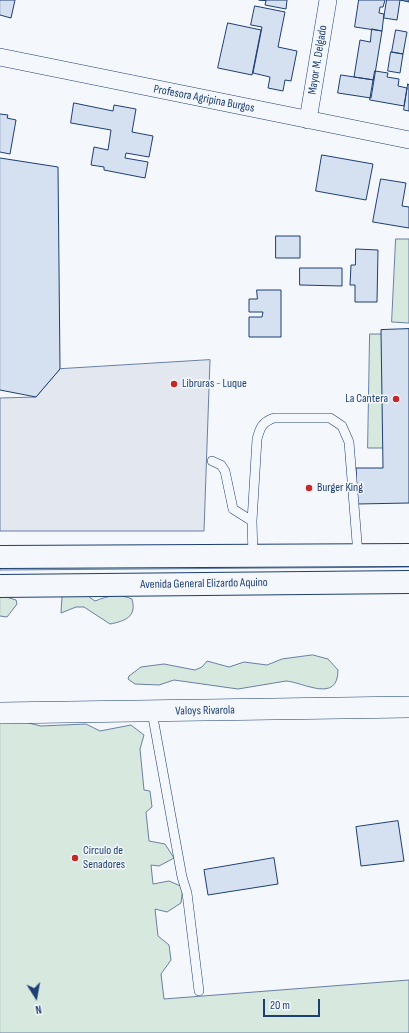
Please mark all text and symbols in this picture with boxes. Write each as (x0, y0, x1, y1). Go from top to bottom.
street label: Mayor M. Delgado (305, 24, 331, 96)
street label: Profesora Agripina Burgos (152, 82, 256, 116)
place label: Libruras - Luque (182, 377, 247, 391)
marker: Libruras - Luque (169, 379, 179, 389)
place label: La Cantera (345, 392, 388, 406)
marker: La Cantera (391, 394, 401, 404)
place label: Burger King (317, 481, 363, 495)
marker: Burger King (304, 483, 314, 493)
street label: Avenida General Elizardo Aquino (140, 576, 268, 592)
street label: Valoys Rivarola (175, 703, 235, 719)
place label: Círculo de Senadores (83, 844, 125, 872)
marker: Círculo de Senadores (70, 853, 80, 863)
north arrow (16, 977, 56, 1017)
scale bar (265, 991, 322, 1017)
text: 20 m (270, 998, 290, 1013)
text: N (34, 1002, 43, 1016)

